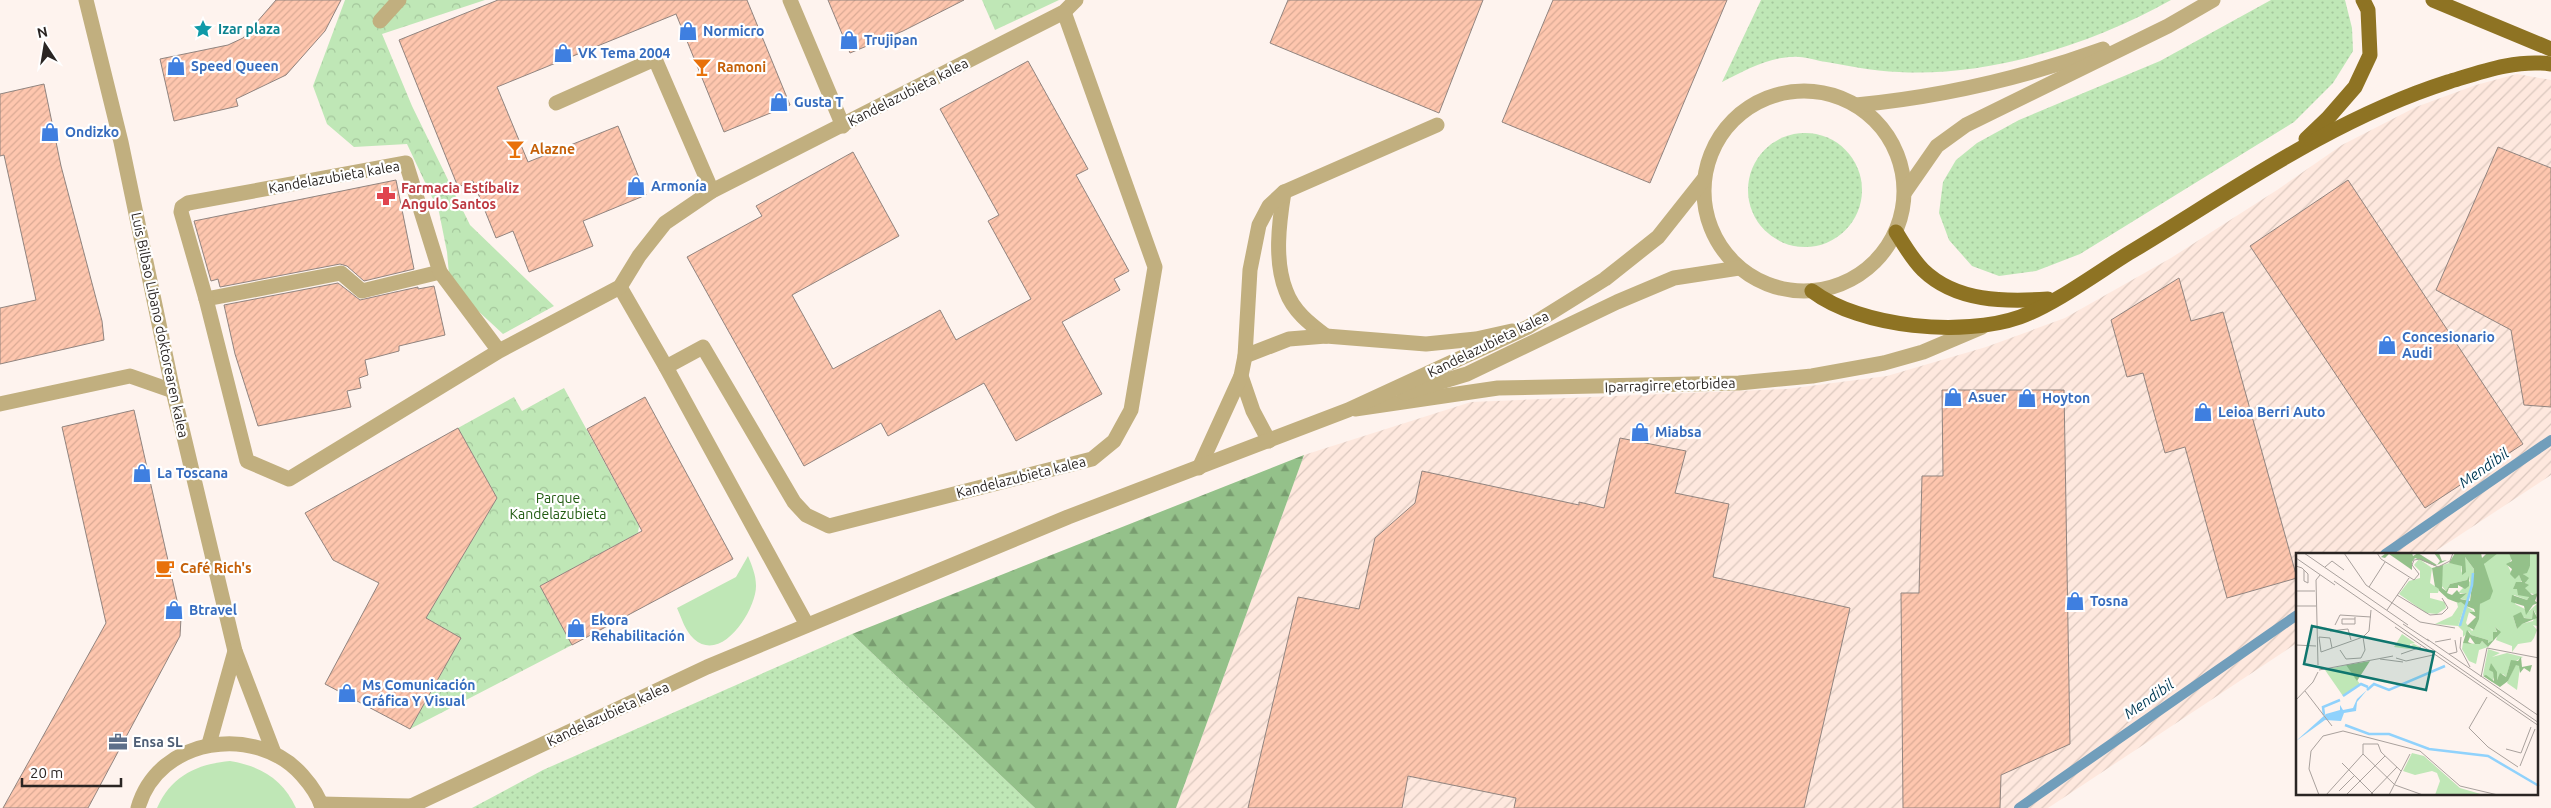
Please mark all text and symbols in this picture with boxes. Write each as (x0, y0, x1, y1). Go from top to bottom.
place icon: Izar plaza (192, 18, 214, 40)
north arrow (20, 20, 70, 70)
shop icon: Normicro (677, 20, 699, 42)
place label: Izar plaza (218, 21, 280, 37)
text: N (36, 23, 49, 41)
place label: Normicro (703, 23, 765, 39)
shop icon: Trujipan (838, 29, 860, 51)
place label: Trujipan (864, 32, 918, 48)
shop icon: VK Tema 2004 (552, 42, 574, 64)
place label: VK Tema 2004 (578, 45, 671, 61)
shop icon: Speed Queen (165, 55, 187, 77)
street label: Kandelazubieta kalea (845, 55, 971, 129)
bar icon: Ramoni (691, 56, 713, 78)
place label: Speed Queen (191, 58, 279, 74)
place label: Ramoni (717, 59, 766, 75)
shop icon: Gusta T (768, 91, 790, 113)
place label: Gusta T (794, 94, 844, 110)
shop icon: Ondizko (39, 121, 61, 143)
place label: Ondizko (65, 124, 119, 140)
bar icon: Alazne (504, 138, 526, 160)
place label: Alazne (530, 141, 575, 157)
street label: Kandelazubieta kalea (267, 158, 401, 196)
shop icon: Armonía (625, 175, 647, 197)
place label: Armonía (651, 178, 707, 194)
place label: Farmacia Estíbaliz Angulo Santos (401, 180, 519, 212)
pharmacy icon: Farmacia Estíbaliz Angulo Santos (375, 185, 397, 207)
street label: Luis Bilbao Libano doktorearen kalea (128, 211, 192, 439)
street label: Kandelazubieta kalea (1425, 308, 1551, 380)
place label: Concesionario Audi (2402, 329, 2495, 361)
shop icon: Concesionario Audi (2376, 334, 2398, 356)
street label: Iparragirre etorbidea (1604, 375, 1736, 395)
shop icon: Asuer (1942, 386, 1964, 408)
shop icon: Hoyton (2016, 387, 2038, 409)
place label: Asuer (1968, 389, 2007, 405)
place label: Hoyton (2042, 390, 2090, 406)
shop icon: Leioa Berri Auto (2192, 401, 2214, 423)
place label: Leioa Berri Auto (2218, 404, 2325, 420)
shop icon: Miabsa (1629, 421, 1651, 443)
place label: Miabsa (1655, 424, 1702, 440)
water label: Mendibil (2456, 444, 2513, 491)
street label: Kandelazubieta kalea (955, 453, 1087, 501)
shop icon: La Toscana (131, 462, 153, 484)
place label: La Toscana (157, 465, 228, 481)
park label: Parque Kandelazubieta (510, 490, 606, 522)
inset map (2296, 553, 2538, 796)
cafe icon: Café Rich's (154, 557, 176, 579)
place label: Café Rich's (180, 560, 252, 576)
shop icon: Tosna (2064, 590, 2086, 612)
place label: Tosna (2090, 593, 2128, 609)
shop icon: Btravel (163, 599, 185, 621)
place label: Btravel (189, 602, 237, 618)
place label: Ekora Rehabilitación (591, 612, 685, 644)
shop icon: Ekora Rehabilitación (565, 617, 587, 639)
water label: Mendibil (2121, 675, 2178, 722)
place label: Ms Comunicación Gráfica Y Visual (362, 677, 476, 709)
street label: Kandelazubieta kalea (544, 679, 672, 749)
shop icon: Ms Comunicación Gráfica Y Visual (336, 682, 358, 704)
office icon: Ensa SL (107, 731, 129, 753)
place label: Ensa SL (133, 734, 183, 750)
scale bar (22, 756, 121, 788)
text: 20 m (30, 764, 63, 781)

